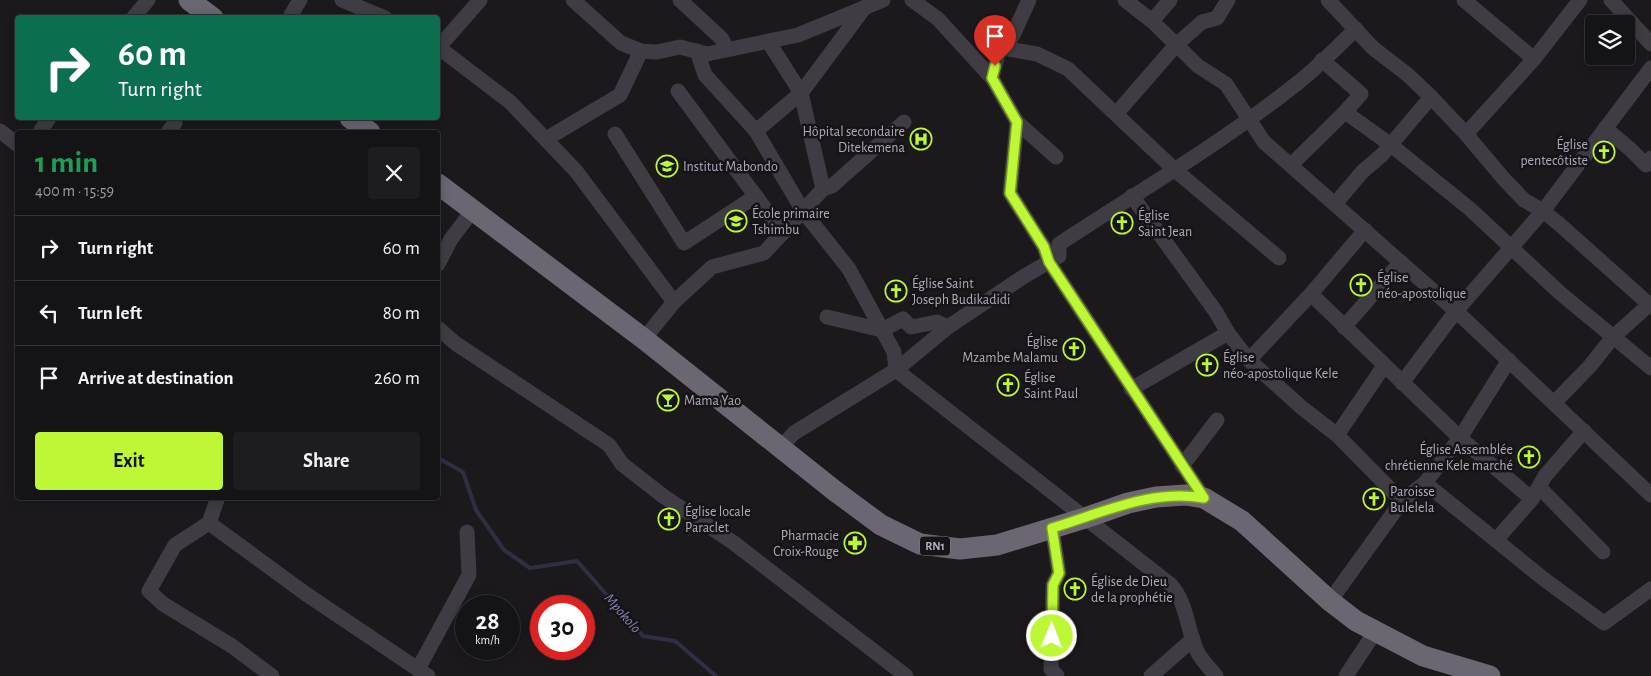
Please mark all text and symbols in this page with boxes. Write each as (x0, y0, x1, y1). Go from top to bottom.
pin (974, 15, 1016, 66)
map controls (1585, 15, 1635, 65)
button: layers (1585, 15, 1635, 65)
icon: arrive (981, 22, 1009, 50)
icon: right (35, 35, 100, 100)
text: 60 m (118, 37, 187, 72)
text: Turn right (118, 78, 202, 100)
place label: Hôpital secondaire Ditekemena (803, 125, 906, 155)
hospital icon: Hôpital secondaire Ditekemena (909, 127, 933, 151)
place label: Église pentecôtiste (1520, 135, 1588, 168)
church icon: Église pentecôtiste (1592, 140, 1616, 164)
button: close (368, 147, 420, 199)
text: 1 min (35, 148, 98, 178)
school or university icon: Institut Mabondo (655, 154, 679, 178)
place label: Institut Mabondo (683, 160, 778, 174)
text: 400 m · 15:59 (35, 183, 114, 199)
place label: École primaire Tshimbu (752, 204, 830, 237)
place label: Église Saint Jean (1138, 206, 1192, 239)
school or university icon: École primaire Tshimbu (724, 209, 748, 233)
church icon: Église Saint Jean (1110, 211, 1134, 235)
icon: right (35, 234, 63, 262)
text: Turn right (78, 239, 153, 258)
text: 60 m (383, 239, 420, 258)
place label: Église néo-apostolique (1377, 268, 1466, 301)
church icon: Église néo-apostolique (1349, 273, 1373, 297)
place label: Église Saint Joseph Budikadidi (912, 274, 1010, 307)
church icon: Église Saint Joseph Budikadidi (884, 279, 908, 303)
icon: left (35, 299, 63, 327)
text: Turn left (78, 304, 142, 323)
text: 80 m (383, 304, 420, 323)
place label: Église Mzambe Malamu (962, 332, 1058, 365)
church icon: Église Mzambe Malamu (1062, 337, 1086, 361)
place label: Église néo-apostolique Kele (1223, 348, 1338, 381)
church icon: Église néo-apostolique Kele (1195, 353, 1219, 377)
icon: arrive (35, 364, 63, 392)
place label: Église Saint Paul (1024, 368, 1078, 401)
text: Arrive at destination (78, 369, 234, 388)
text: 260 m (374, 369, 420, 388)
church icon: Église Saint Paul (996, 373, 1020, 397)
bar icon: Mama Yao (656, 388, 680, 412)
place label: Mama Yao (684, 394, 741, 408)
button: Exit (35, 432, 223, 490)
button: Share (233, 432, 420, 490)
place label: Église Assemblée chrétienne Kele marché (1385, 440, 1513, 473)
church icon: Église Assemblée chrétienne Kele marché (1517, 445, 1541, 469)
place label: Paroisse Bulelela (1390, 485, 1435, 515)
church icon: Paroisse Bulelela (1362, 487, 1386, 511)
place label: Église locale Paraclet (685, 502, 751, 535)
church icon: Église locale Paraclet (657, 507, 681, 531)
place label: Pharmacie Croix-Rouge (773, 529, 839, 559)
pharmacy icon: Pharmacie Croix-Rouge (843, 531, 867, 555)
road number: RN1 (920, 536, 950, 556)
place label: Église de Dieu de la prophétie (1091, 572, 1173, 605)
church icon: Église de Dieu de la prophétie (1063, 577, 1087, 601)
water label: Mpokolo (602, 591, 644, 636)
speed limit sign: 30 (530, 595, 595, 660)
text: 28 (475, 609, 500, 634)
position arrow (1025, 609, 1077, 661)
text: km/h (475, 634, 500, 646)

